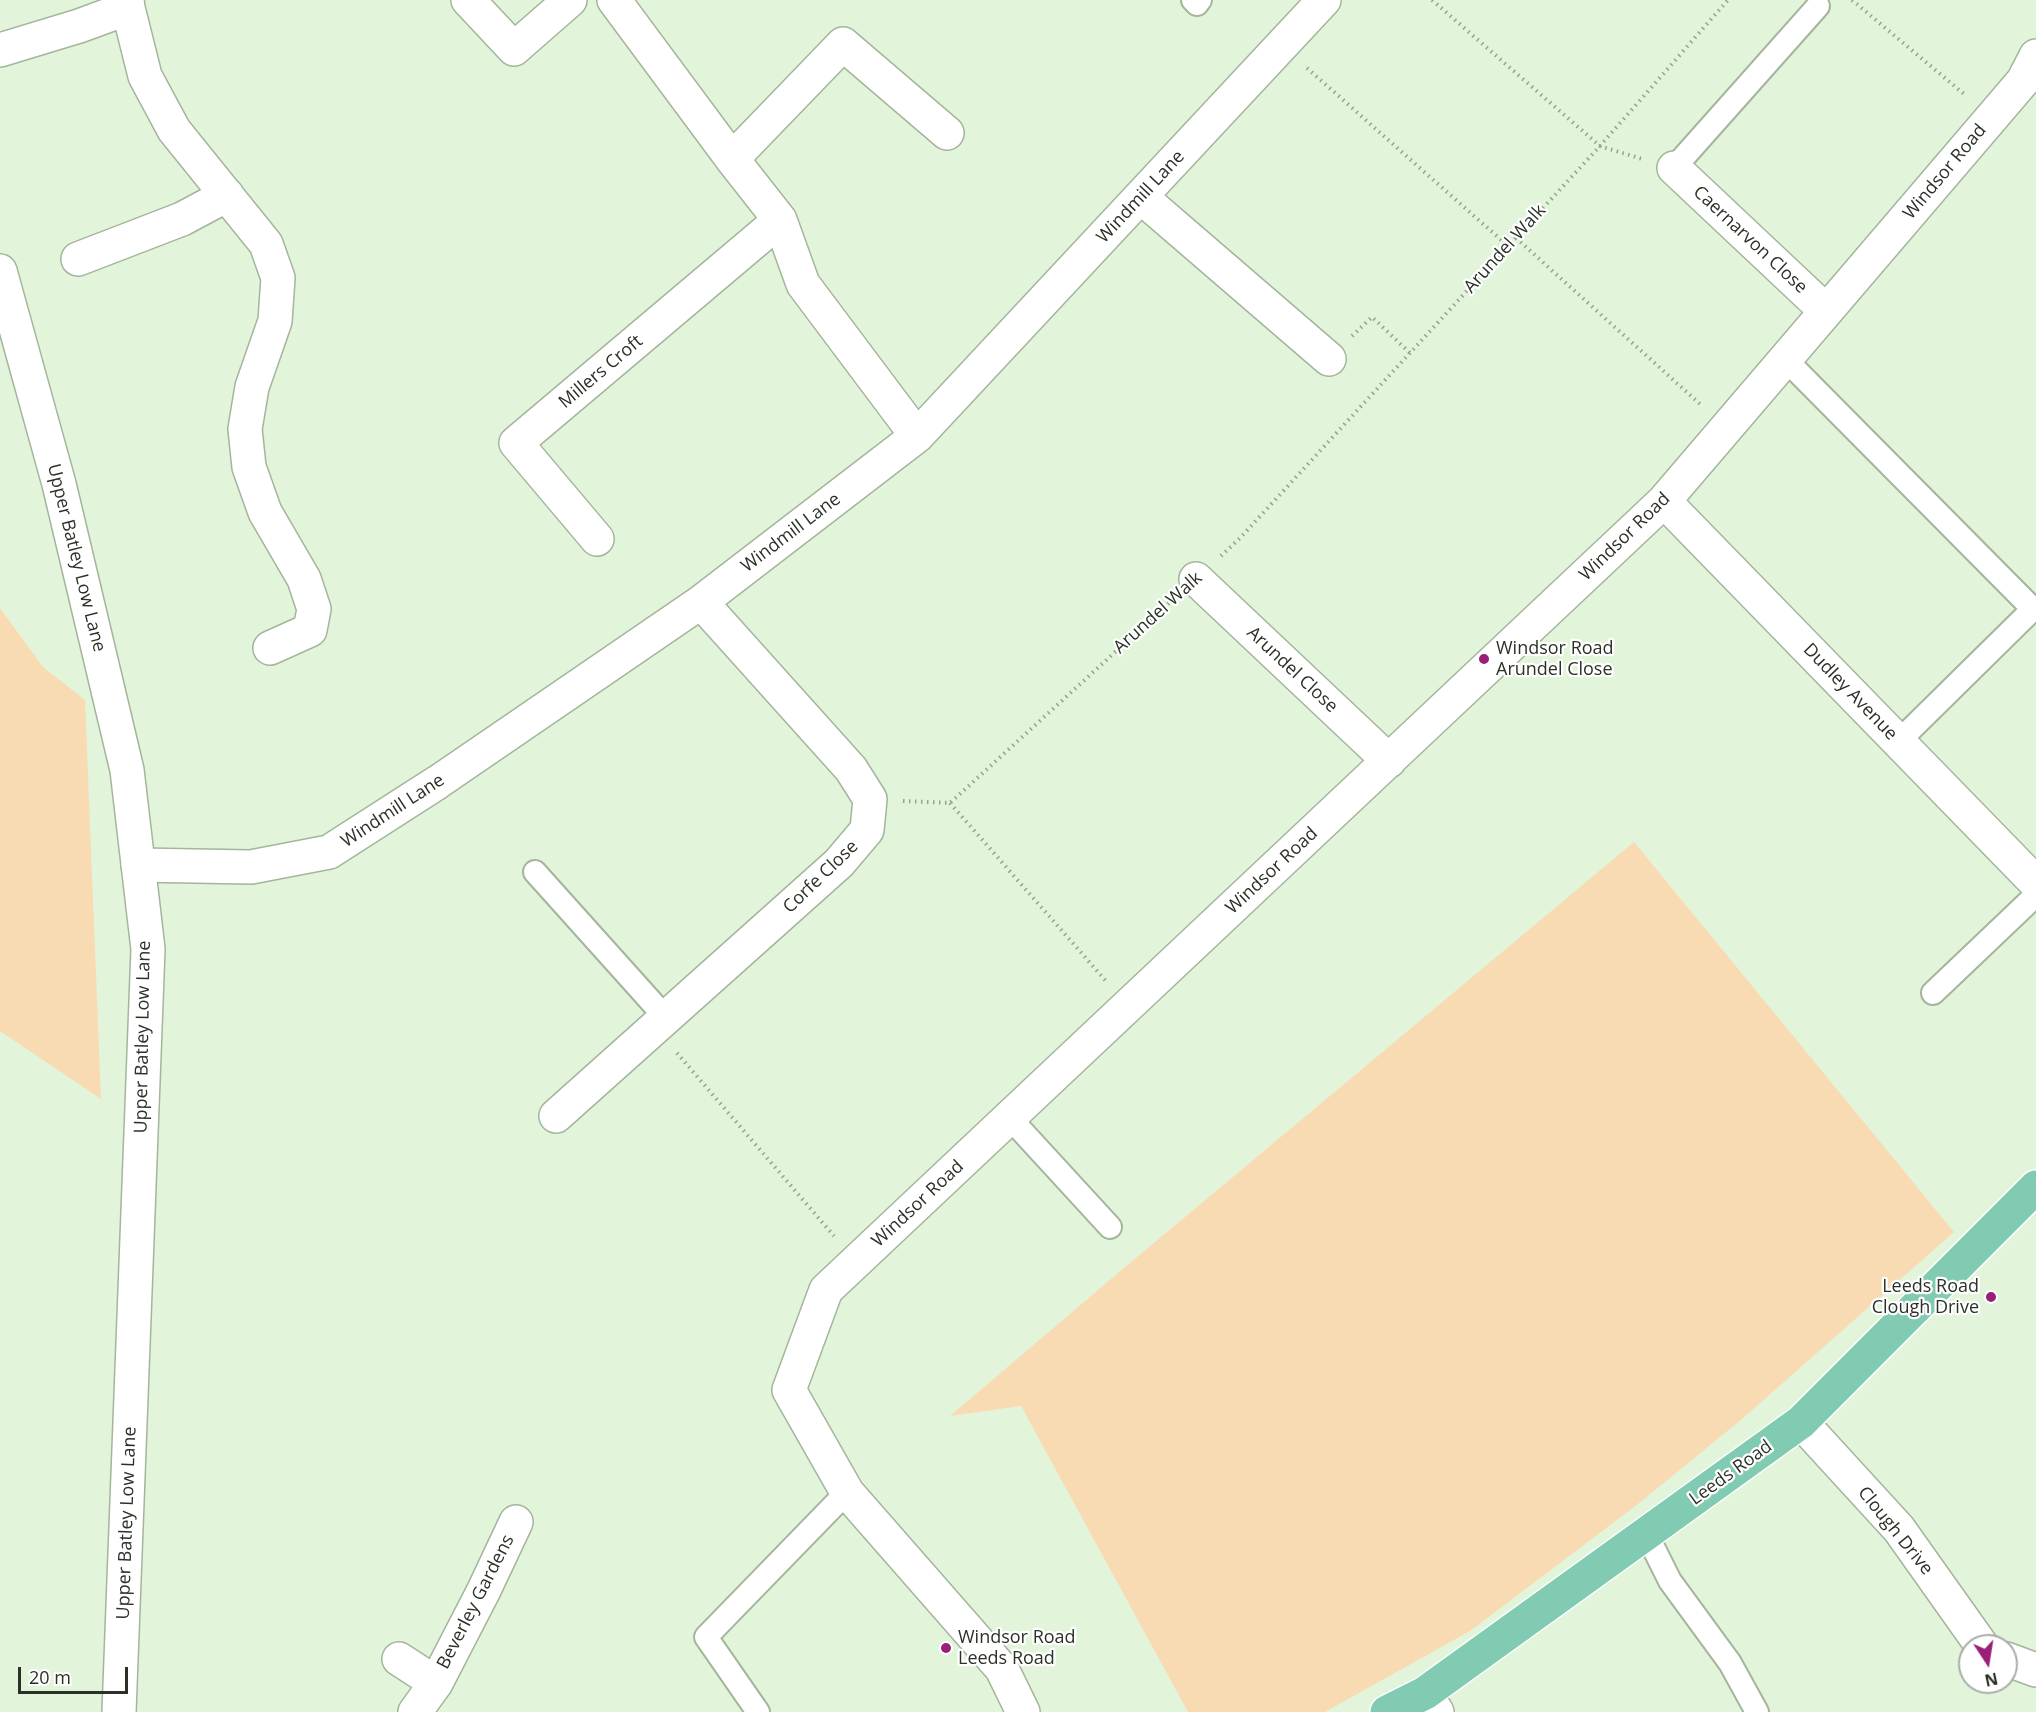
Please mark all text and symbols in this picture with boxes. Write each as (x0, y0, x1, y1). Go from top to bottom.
street label: Windsor Road (1899, 120, 1991, 224)
street label: Windmill Lane (1093, 146, 1189, 248)
street label: Caernarvon Close (1688, 182, 1812, 298)
street label: Arundel Walk (1460, 200, 1550, 298)
street label: Millers Croft (555, 331, 647, 413)
street label: Upper Batley Low Lane (42, 462, 110, 654)
street label: Windsor Road (1575, 488, 1675, 586)
street label: Windmill Lane (737, 489, 845, 577)
street label: Arundel Walk (1109, 568, 1207, 658)
street label: Arundel Close (1242, 622, 1342, 718)
place label: Windsor Road Arundel Close (1496, 638, 1614, 680)
street label: Dudley Avenue (1798, 639, 1902, 745)
marker: Windsor Road Arundel Close (1477, 652, 1491, 666)
street label: Windmill Lane (337, 770, 449, 852)
street label: Windsor Road (1222, 823, 1322, 919)
street label: Corfe Close (779, 836, 863, 918)
street label: Upper Batley Low Lane (131, 940, 155, 1134)
street label: Windsor Road (868, 1156, 968, 1252)
place label: Leeds Road Clough Drive (1872, 1276, 1979, 1318)
marker: Leeds Road Clough Drive (1984, 1290, 1998, 1304)
street label: Upper Batley Low Lane (113, 1426, 141, 1620)
street label: Leeds Road (1685, 1436, 1777, 1510)
street label: Clough Drive (1853, 1483, 1937, 1579)
street label: Beverley Gardens (433, 1531, 519, 1673)
place label: Windsor Road Leeds Road (958, 1627, 1076, 1670)
north arrow (1958, 1634, 2018, 1694)
marker: Windsor Road Leeds Road (939, 1641, 953, 1655)
scale bar (21, 1655, 130, 1693)
text: 20 m (29, 1665, 71, 1689)
text: N (1983, 1668, 2000, 1692)

